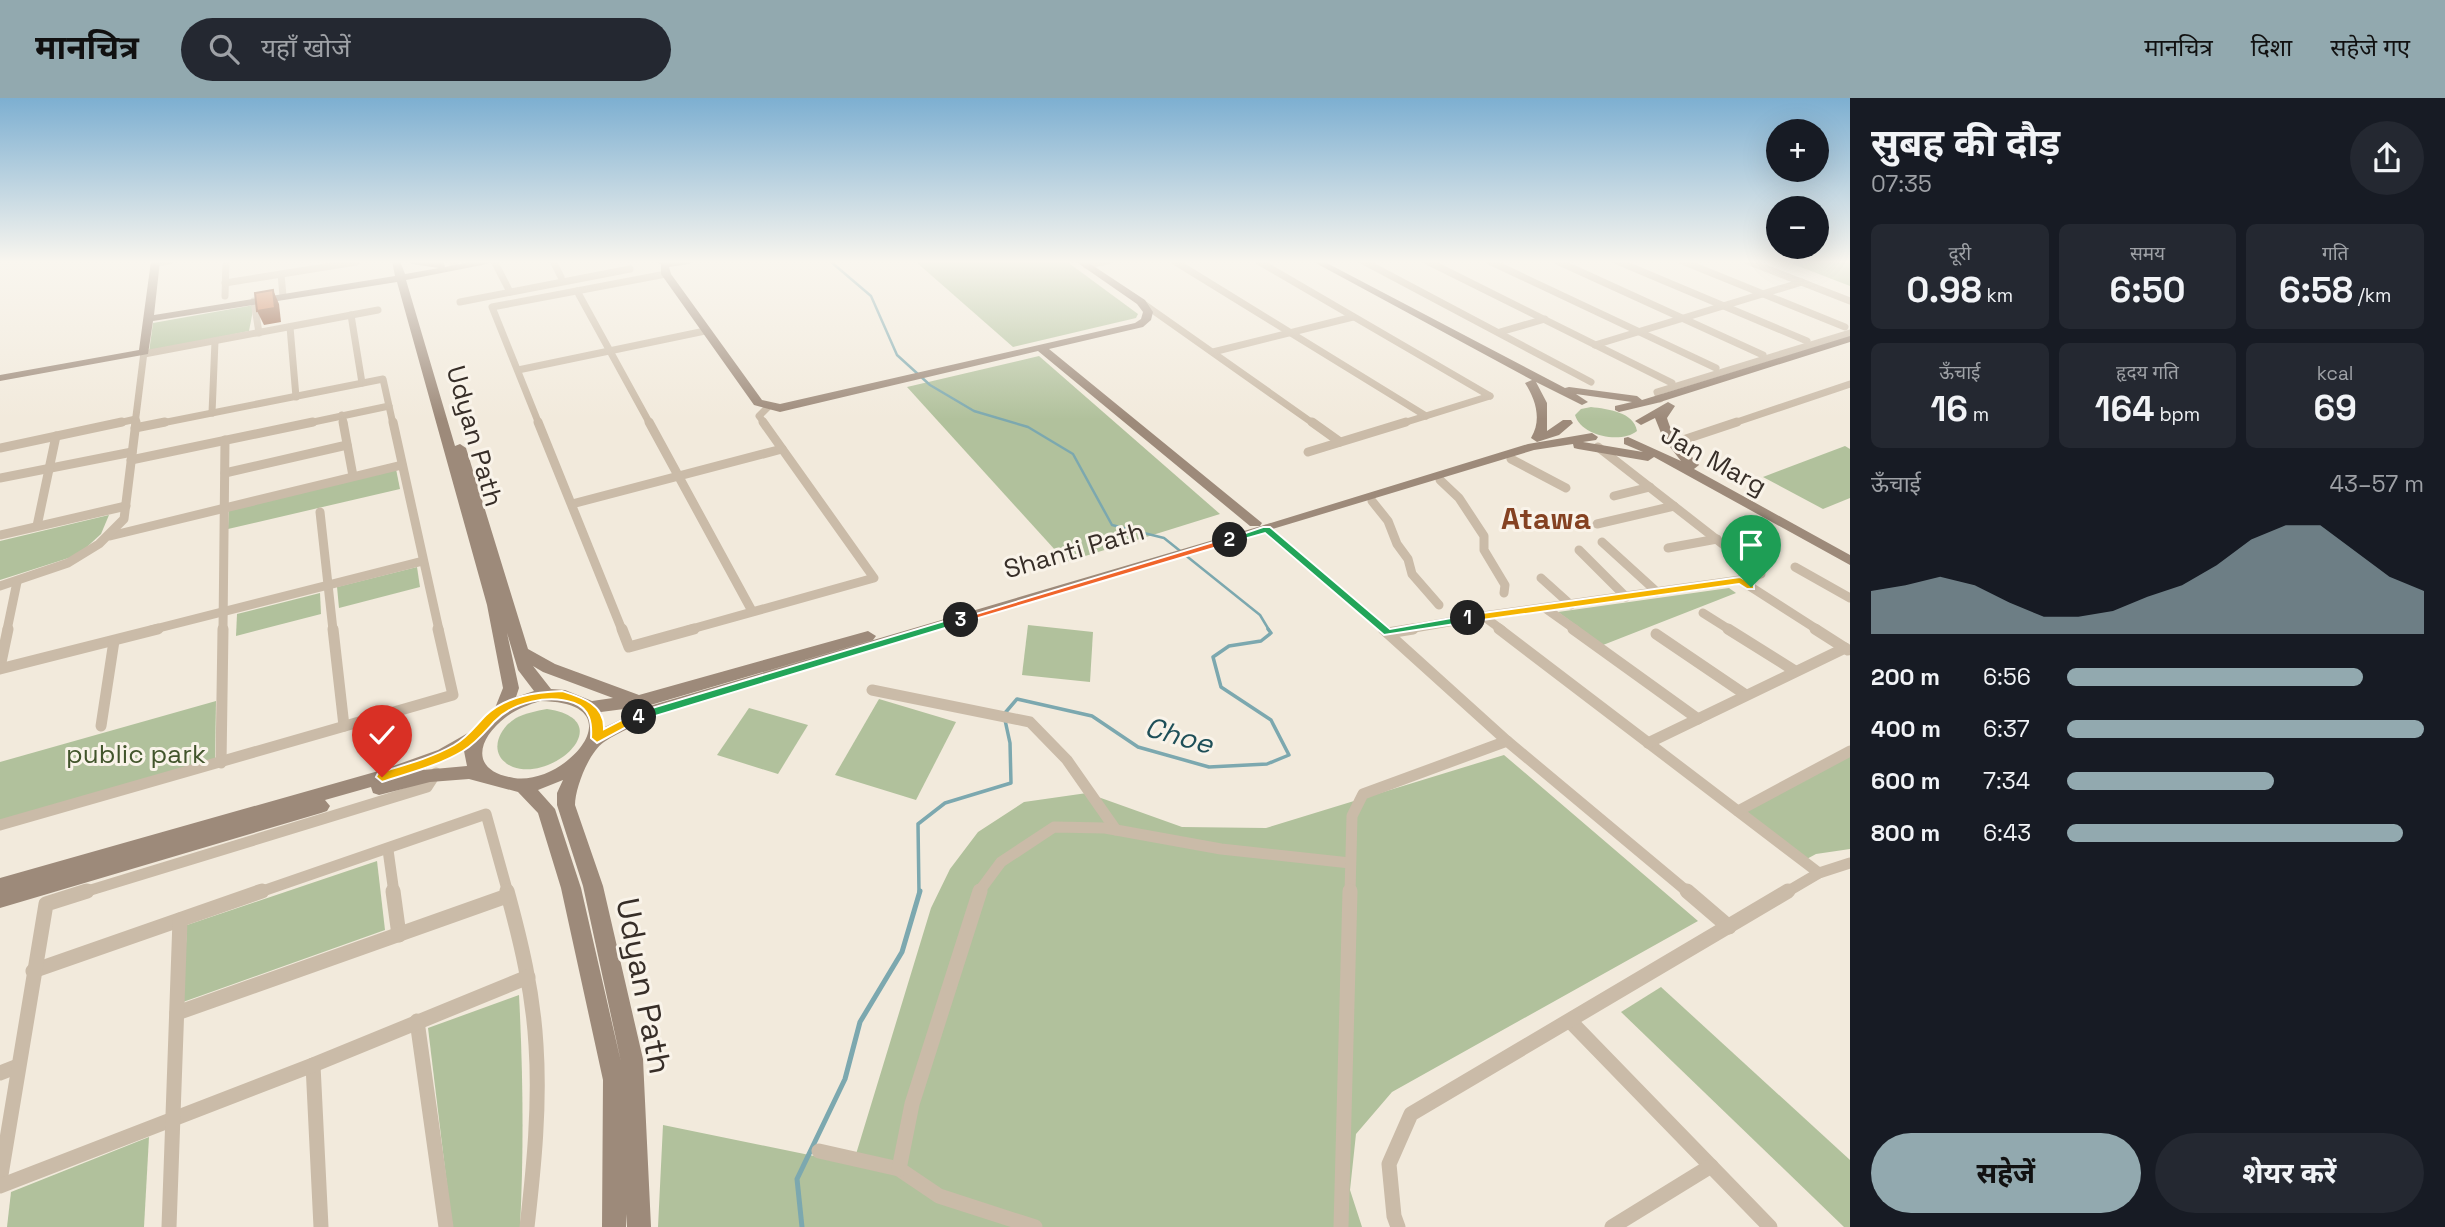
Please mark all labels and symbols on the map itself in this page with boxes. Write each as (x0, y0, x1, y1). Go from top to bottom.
street label: Udyan Path (439, 362, 511, 510)
street label: Jan Marg (1655, 417, 1773, 503)
district label: Atawa (1501, 499, 1591, 538)
street label: Shanti Path (1000, 514, 1148, 586)
pin (1721, 515, 1781, 587)
pin: 2 (1212, 522, 1248, 558)
pin: 1 (1450, 601, 1486, 636)
pin: 3 (944, 602, 978, 638)
pin: 4 (622, 700, 656, 734)
pin (352, 705, 412, 777)
water label: Choe (1141, 708, 1218, 762)
park label: public park (66, 737, 206, 771)
street label: Udyan Path (607, 895, 681, 1077)

